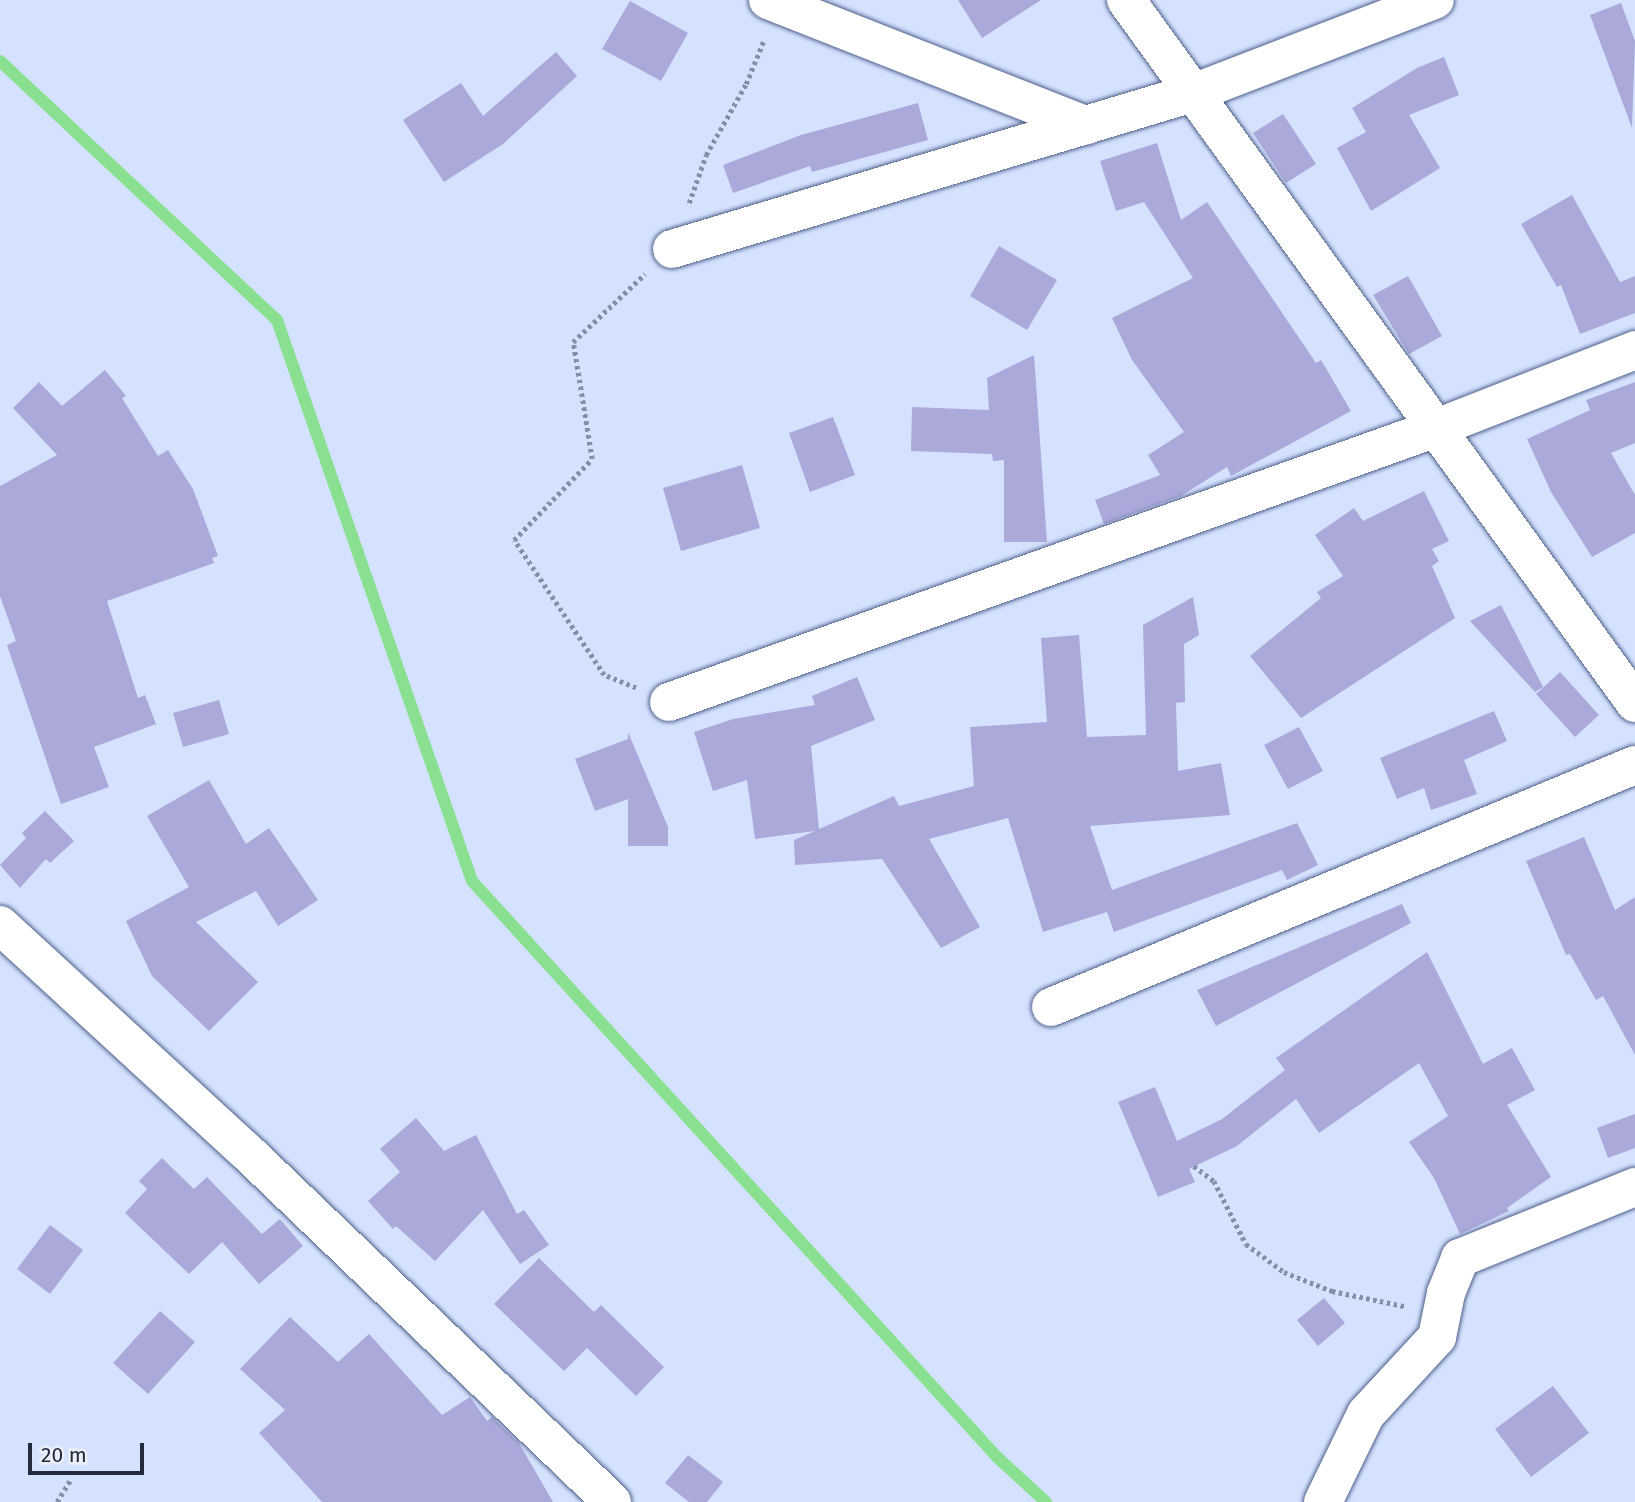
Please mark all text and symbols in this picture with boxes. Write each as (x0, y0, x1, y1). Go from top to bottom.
scale bar (32, 1428, 147, 1472)
text: 20 m (41, 1442, 87, 1468)

